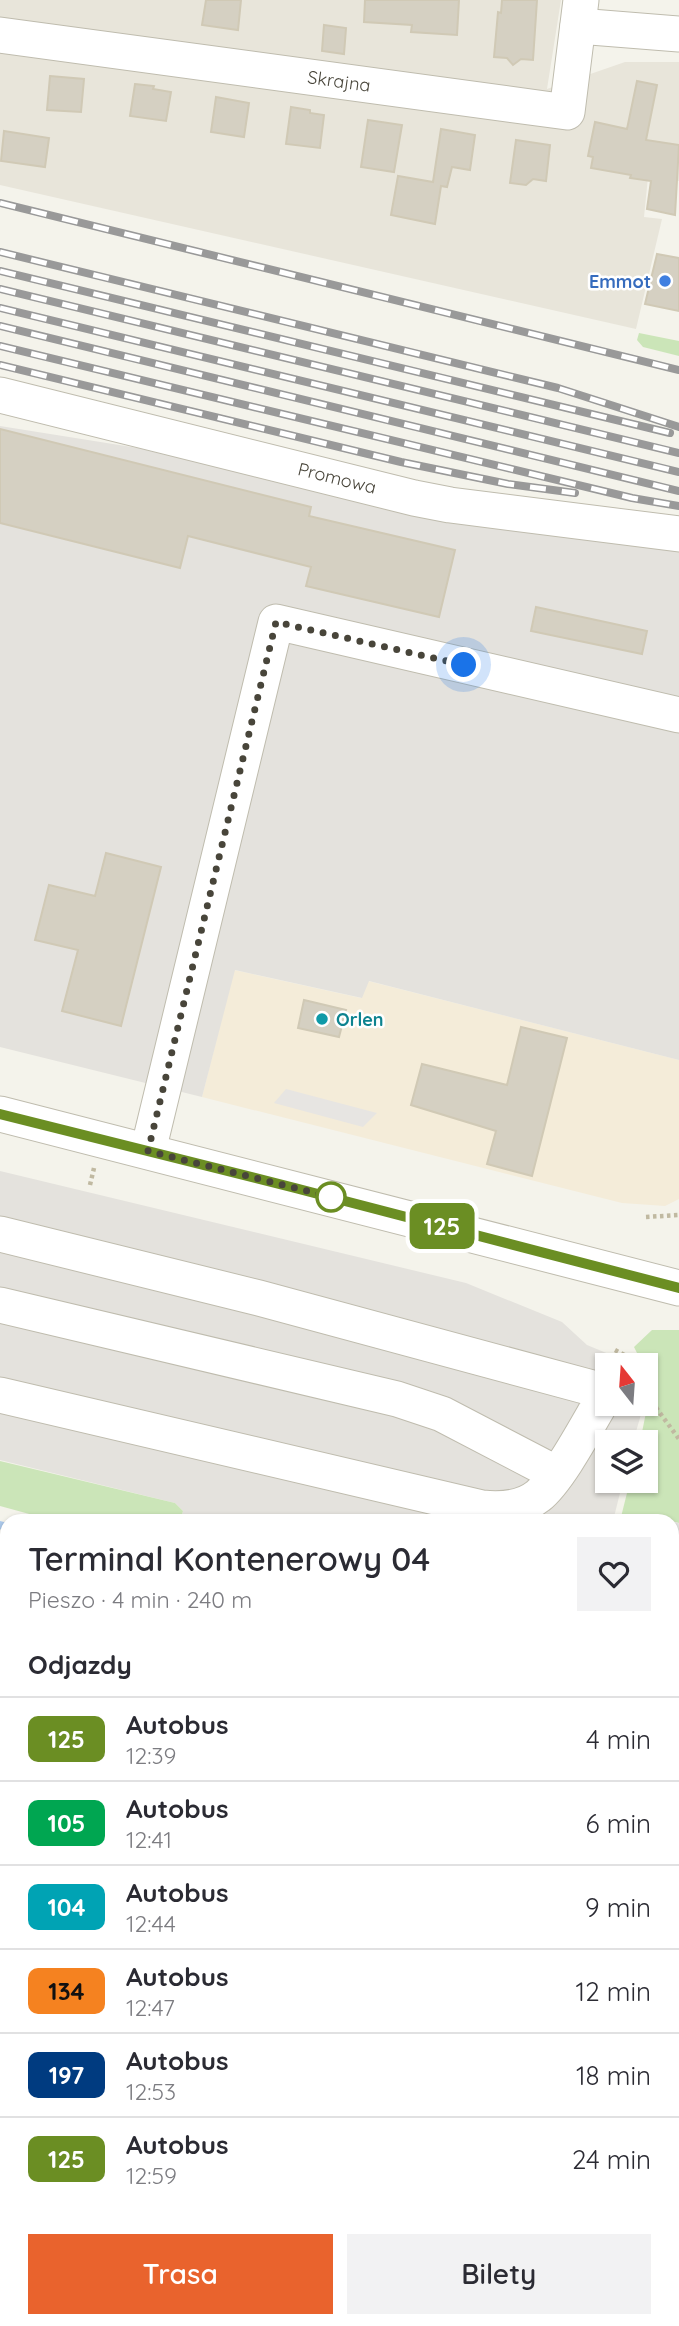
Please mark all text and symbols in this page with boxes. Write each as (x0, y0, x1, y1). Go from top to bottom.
street label: Skrajna (306, 65, 372, 97)
place label: Emmot (589, 270, 651, 293)
marker: Emmot (657, 273, 673, 289)
street label: Promowa (295, 457, 379, 499)
your location (446, 647, 481, 682)
place label: Orlen (336, 1008, 384, 1031)
marker: Orlen (314, 1011, 330, 1027)
unlabelled marker (316, 1182, 346, 1212)
line badge: 125 (402, 1203, 482, 1249)
text: 125 (424, 1211, 460, 1241)
north arrow (595, 1353, 658, 1416)
map controls (595, 1353, 658, 1493)
button: layers (595, 1430, 658, 1493)
button: heart (577, 1537, 651, 1611)
text: Terminal Kontenerowy 04 (28, 1538, 430, 1579)
text: Pieszo · 4 min · 240 m (28, 1585, 252, 1614)
text: Odjazdy (28, 1648, 132, 1681)
text: Autobus (126, 1708, 228, 1741)
text: 4 min (586, 1723, 651, 1756)
text: 125 (48, 1724, 85, 1754)
text: 12:39 (126, 1741, 176, 1770)
text: Autobus (126, 1792, 228, 1825)
text: 6 min (586, 1807, 651, 1840)
text: 105 (48, 1808, 85, 1838)
text: 12:41 (126, 1825, 172, 1854)
text: Autobus (126, 1876, 228, 1909)
text: 9 min (585, 1891, 651, 1924)
text: 104 (47, 1892, 86, 1922)
text: 12:44 (126, 1909, 176, 1938)
text: Autobus (126, 1960, 228, 1993)
text: 12 min (576, 1975, 651, 2008)
text: 134 (48, 1976, 85, 2006)
text: 12:47 (126, 1993, 175, 2022)
text: Autobus (126, 2044, 228, 2077)
text: 18 min (576, 2059, 651, 2092)
text: 197 (49, 2060, 84, 2090)
text: 12:53 (126, 2077, 176, 2106)
text: Autobus (126, 2128, 228, 2161)
text: 24 min (572, 2143, 651, 2176)
text: 125 (48, 2144, 85, 2174)
text: 12:59 (126, 2161, 177, 2190)
button: Trasa (28, 2234, 333, 2314)
button: Bilety (347, 2234, 651, 2314)

